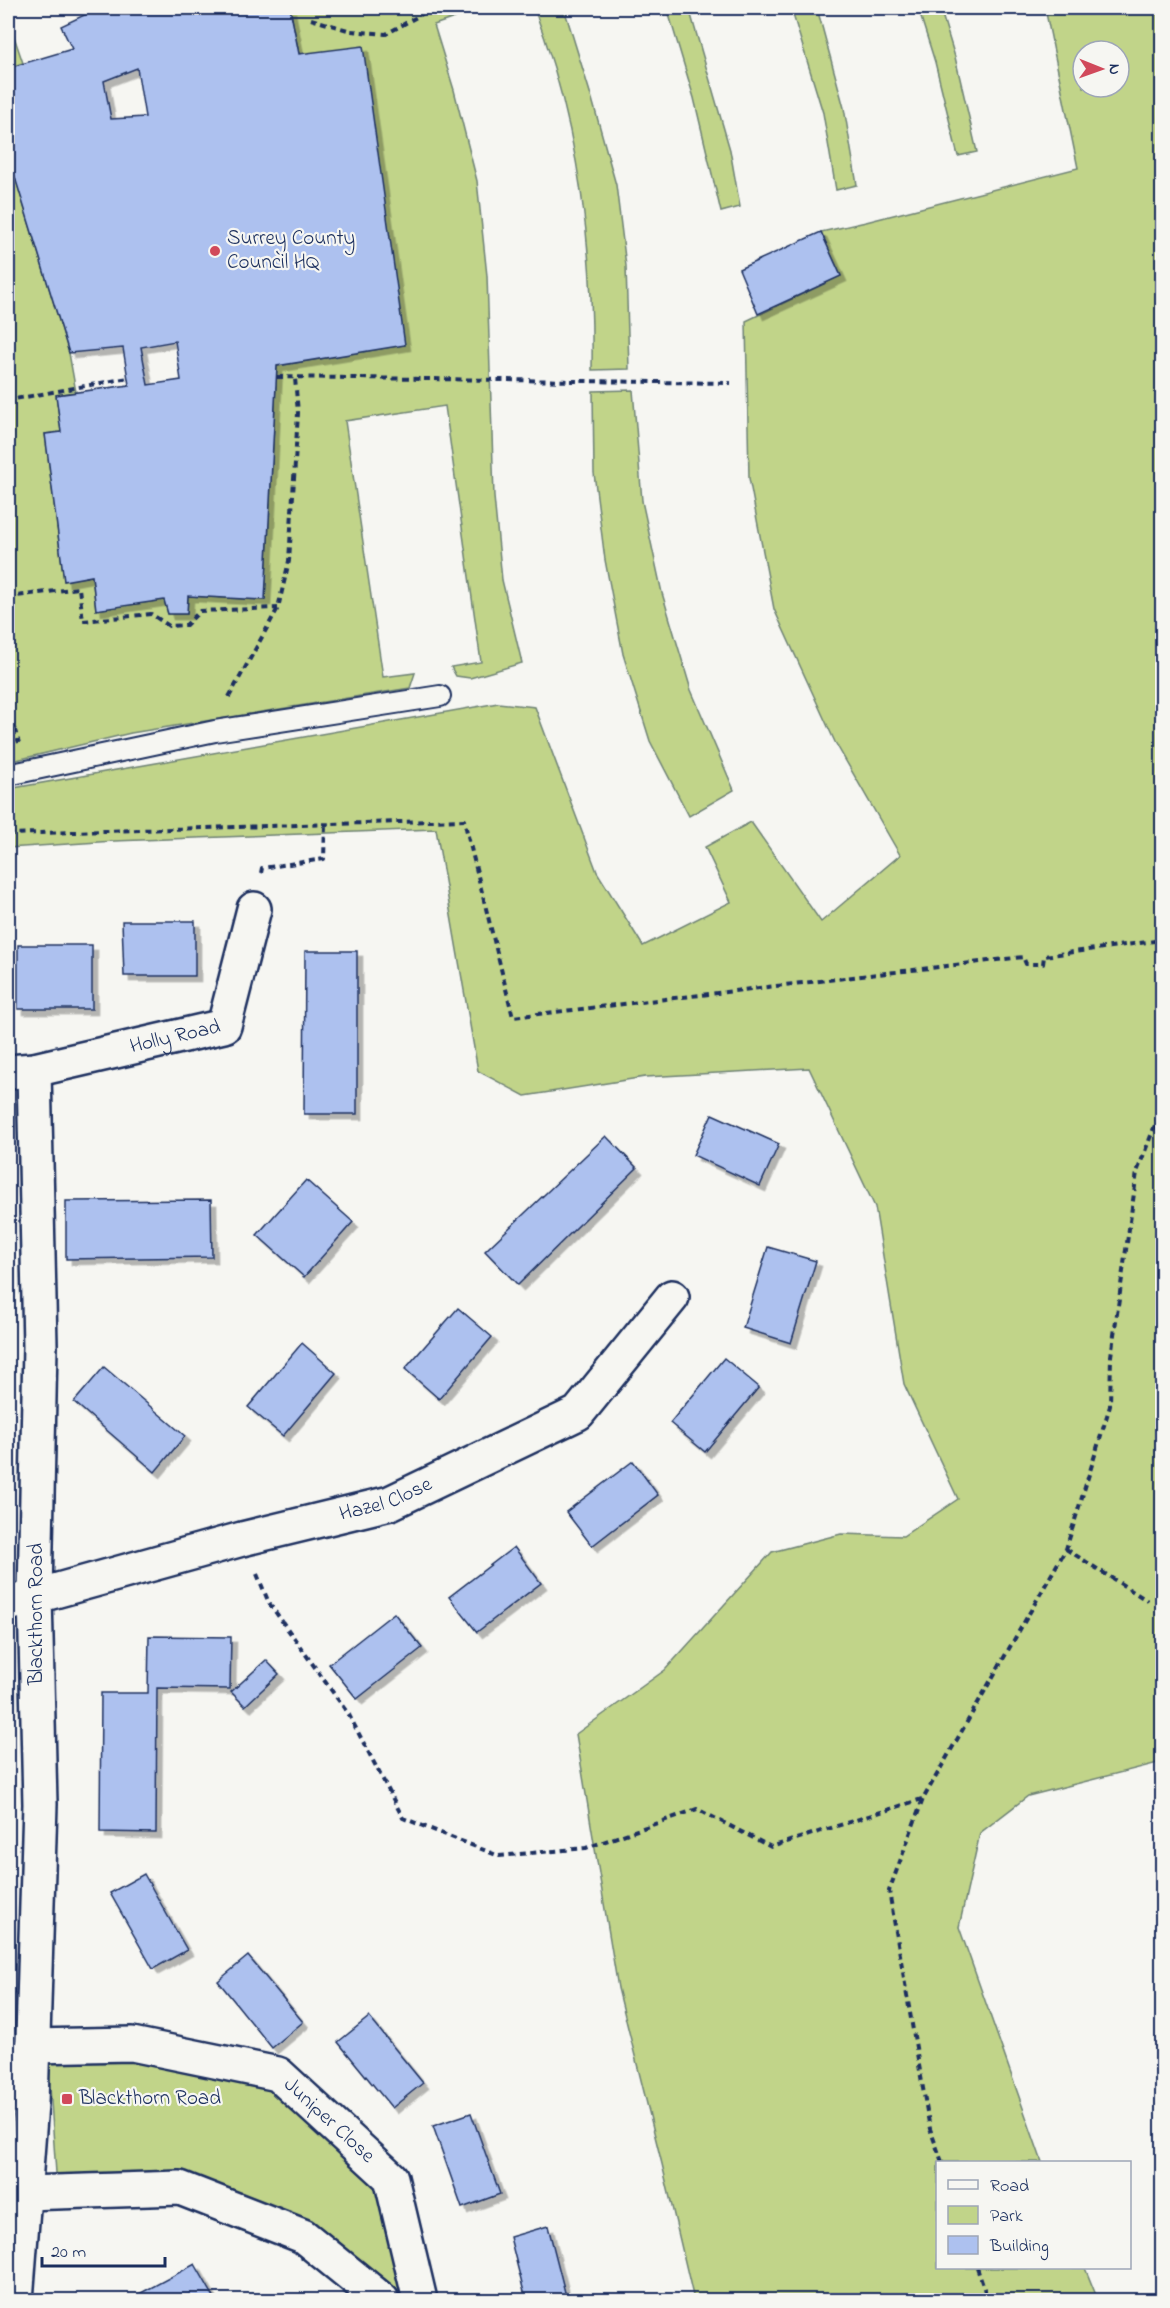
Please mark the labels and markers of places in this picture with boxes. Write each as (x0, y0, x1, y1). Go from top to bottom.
place label: Surrey County Council HQ (227, 224, 355, 278)
marker: Surrey County Council HQ (208, 244, 222, 258)
place label: Blackthorn Road (78, 2084, 221, 2114)
marker: Blackthorn Road (60, 2092, 74, 2106)

